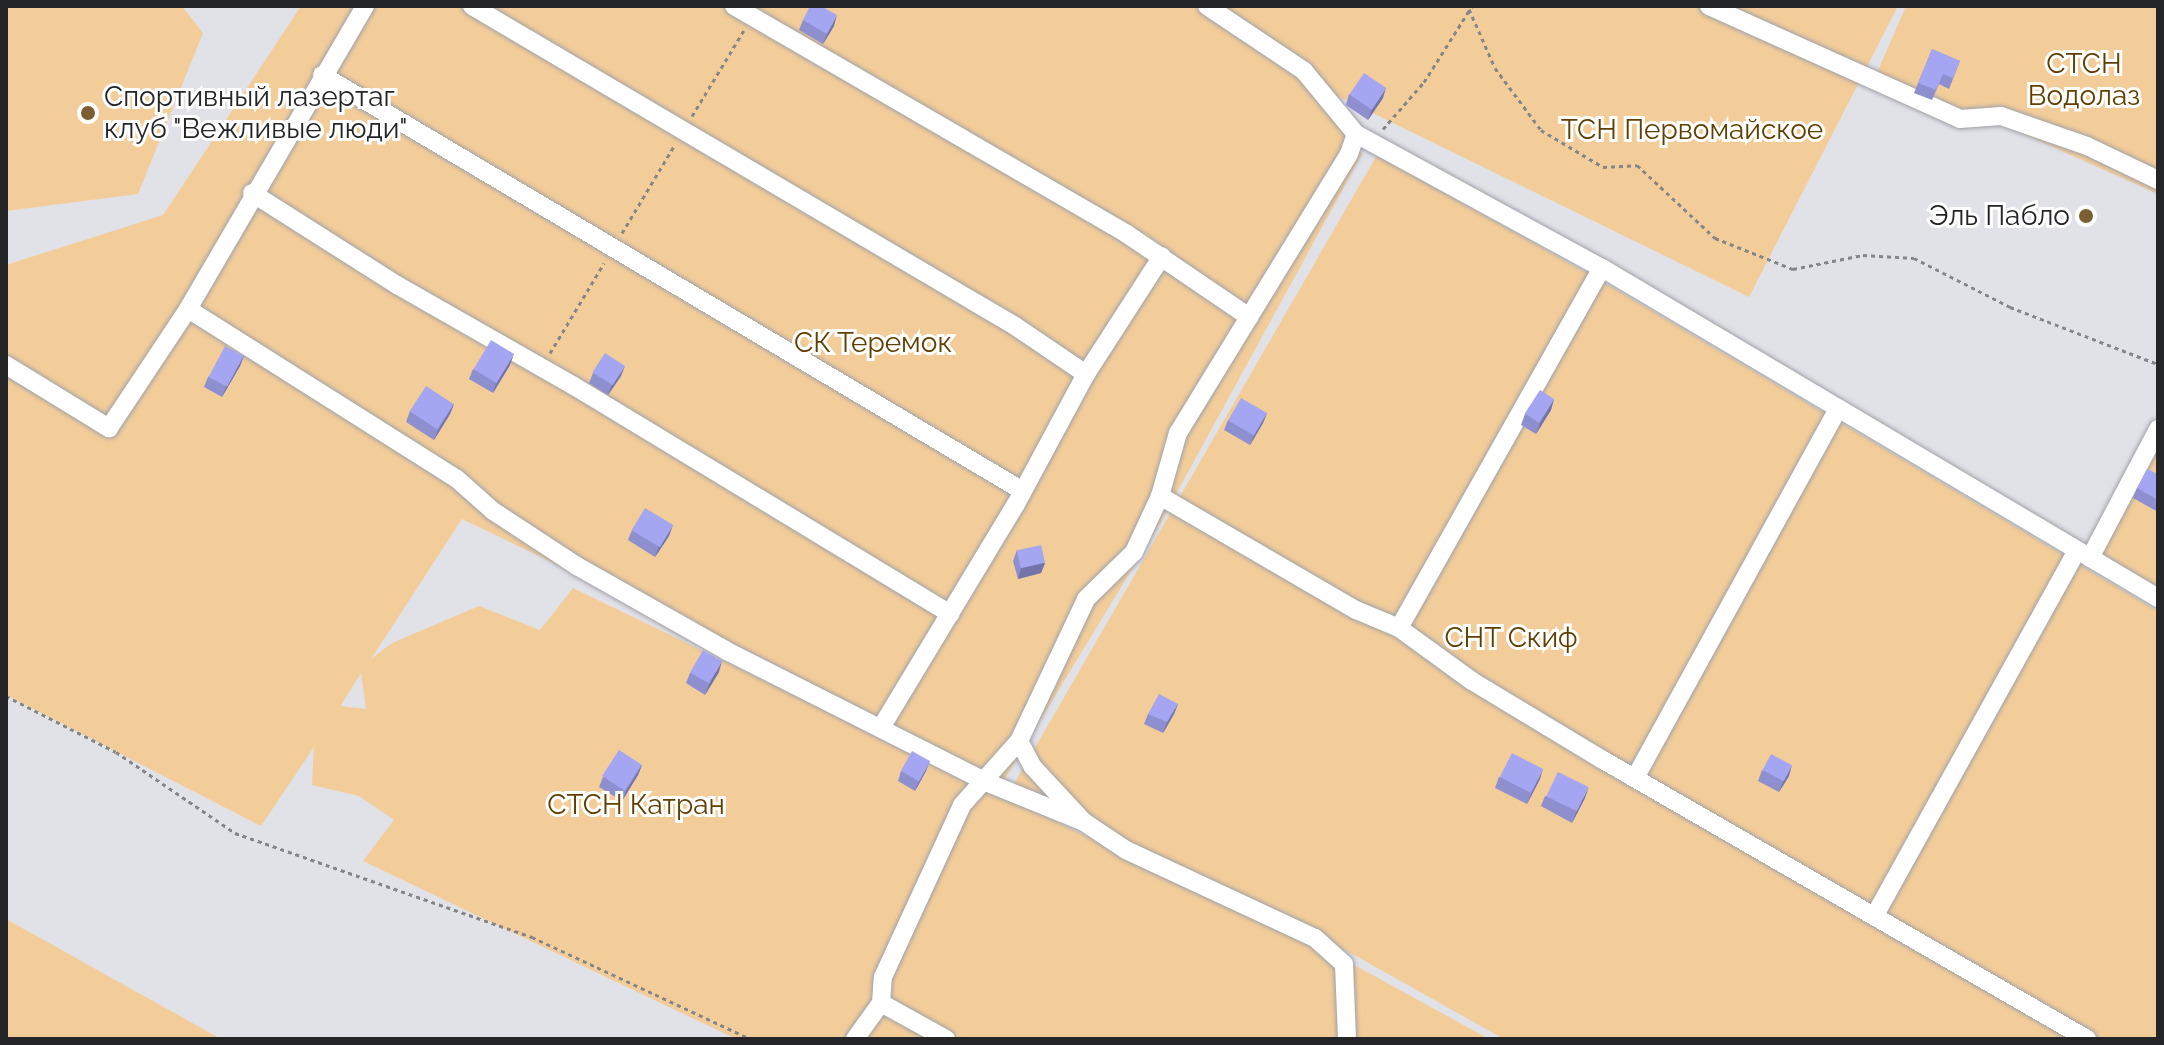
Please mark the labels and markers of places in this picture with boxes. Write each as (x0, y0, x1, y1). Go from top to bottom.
place label: Спортивный лазертаг клуб "Вежливые люди" (104, 80, 408, 146)
marker: Спортивный лазертаг клуб "Вежливые люди" (79, 104, 97, 122)
place label: Эль Пабло (1928, 199, 2070, 233)
marker: Эль Пабло (2077, 207, 2095, 225)

